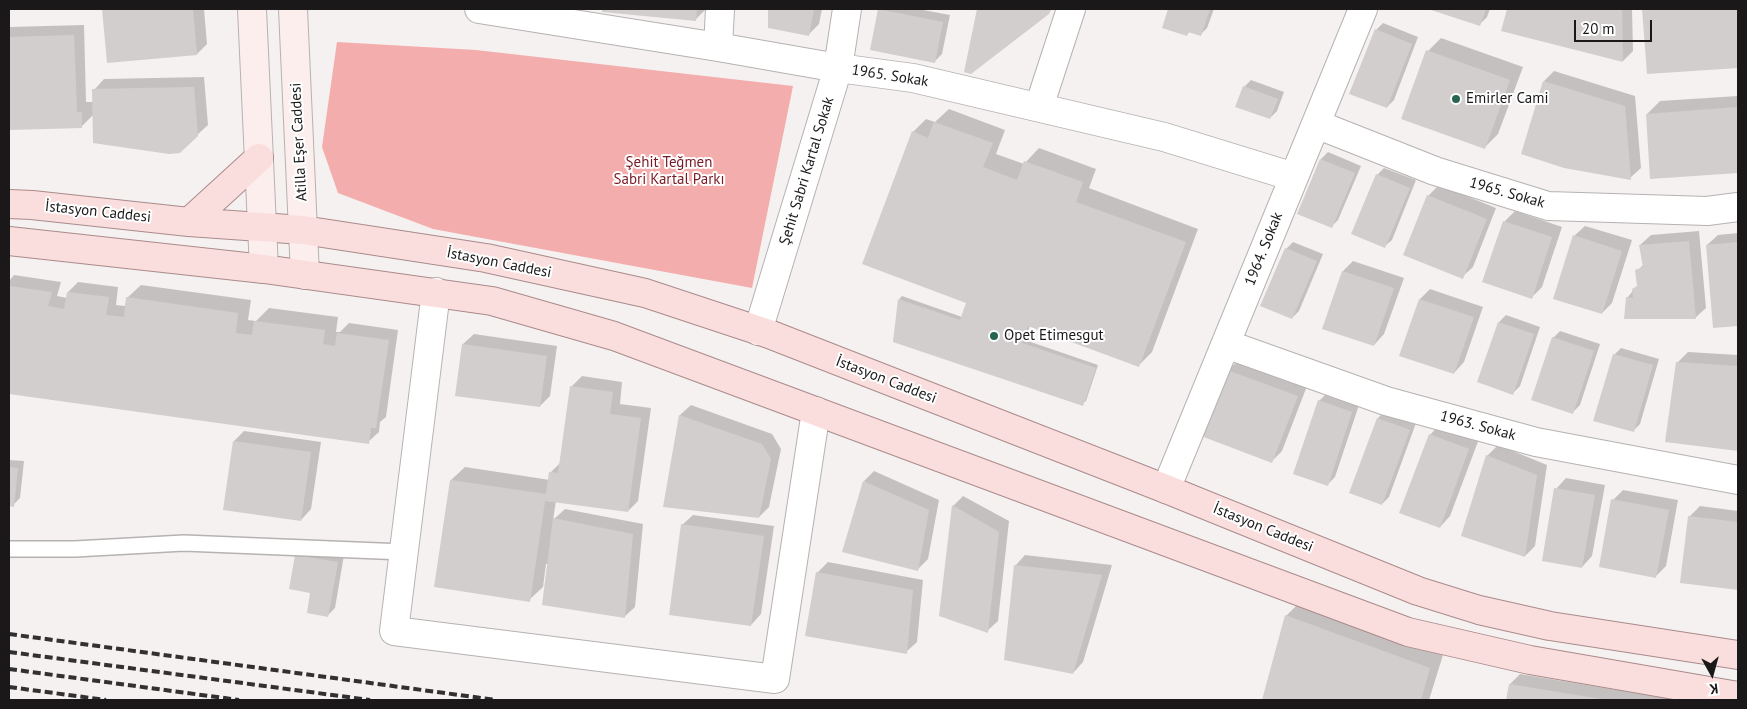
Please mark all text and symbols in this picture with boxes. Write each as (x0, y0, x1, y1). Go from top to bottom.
scale bar (1577, 10, 1654, 42)
text: 20 m (1582, 19, 1615, 38)
street label: 1965. Sokak (850, 61, 930, 91)
street label: Atilla Eşer Caddesi (287, 82, 311, 202)
place label: Emirler Cami (1466, 90, 1548, 108)
marker: Emirler Cami (1450, 93, 1462, 105)
street label: Şehit Sabri Kartal Sokak (776, 95, 838, 247)
park label: Şehit Teğmen Sabri Kartal Parkı (614, 154, 724, 189)
street label: 1965. Sokak (1467, 174, 1547, 212)
street label: İstasyon Caddesi (44, 197, 152, 227)
street label: 1964. Sokak (1241, 210, 1287, 288)
street label: İstasyon Caddesi (445, 244, 553, 282)
place label: Opet Etimesgut (1004, 327, 1104, 345)
marker: Opet Etimesgut (988, 330, 1000, 342)
street label: İstasyon Caddesi (833, 353, 939, 407)
street label: 1963. Sokak (1438, 407, 1518, 445)
street label: İstasyon Caddesi (1210, 500, 1316, 556)
north arrow (1687, 649, 1737, 699)
text: K (1708, 679, 1719, 698)

